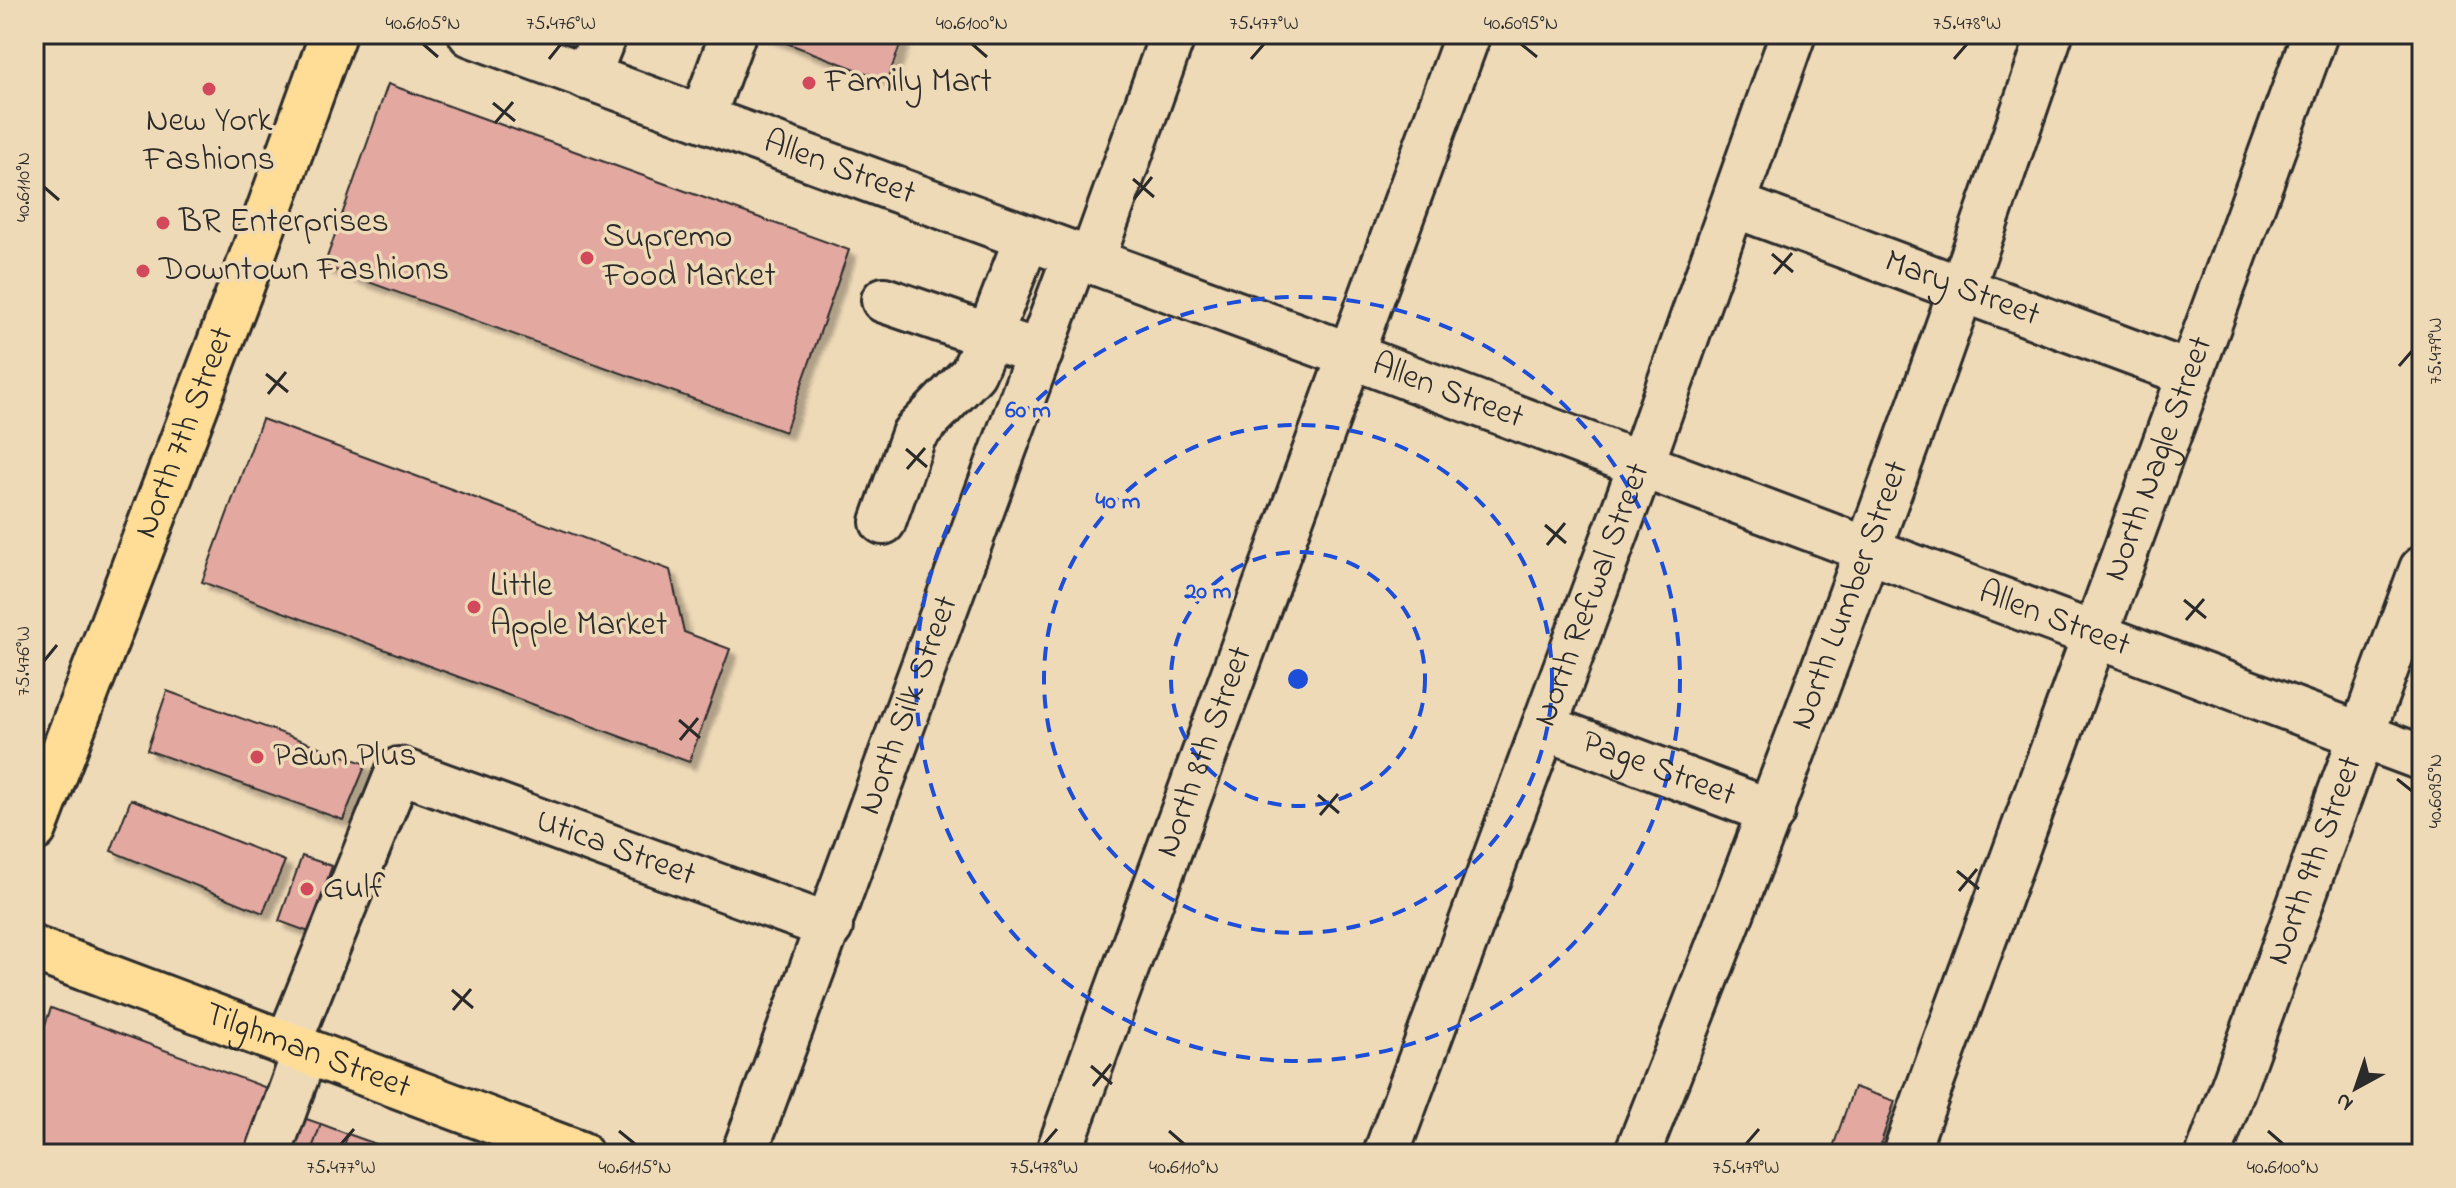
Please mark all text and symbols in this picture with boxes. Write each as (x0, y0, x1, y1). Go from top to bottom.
text: 40.6105°N (385, 10, 461, 39)
text: 75.476°W (526, 10, 596, 39)
text: 40.6100°N (936, 10, 1008, 39)
text: 75.477°W (1229, 10, 1299, 39)
text: 40.6095°N (1484, 10, 1558, 39)
text: 75.478°W (1933, 10, 2001, 39)
place label: Family Mart (824, 58, 992, 108)
marker: Family Mart (800, 74, 818, 92)
marker: New York Fashions (200, 80, 218, 98)
place label: New York Fashions (142, 97, 275, 186)
street label: Allen Street (756, 118, 922, 219)
text: 40.6110°N (10, 152, 39, 222)
place label: BR Enterprises (178, 198, 389, 248)
place label: Supremo Food Market (602, 213, 776, 302)
marker: BR Enterprises (154, 214, 172, 232)
street label: Mary Street (1877, 238, 2047, 341)
place label: Downtown Fashions (158, 246, 449, 296)
marker: Supremo Food Market (578, 249, 596, 267)
marker: Downtown Fashions (134, 262, 152, 280)
text: 75.479°W (2422, 317, 2451, 385)
street label: North 7th Street (122, 320, 249, 546)
street label: North Nagle Street (2092, 329, 2227, 589)
street label: Allen Street (1364, 341, 1530, 443)
text: 60 m (1005, 394, 1051, 429)
street label: North Lumber Street (1778, 454, 1923, 737)
street label: North Refwal Street (1521, 456, 1665, 734)
text: 40 m (1096, 485, 1141, 520)
place label: Little Apple Market (490, 562, 667, 651)
street label: Allen Street (1971, 569, 2137, 671)
text: 20 m (1184, 575, 1232, 610)
street label: North Silk Street (846, 589, 973, 822)
marker: Little Apple Market (465, 598, 483, 616)
text: 75.476°W (10, 626, 39, 696)
street label: North 8th Street (1144, 639, 1267, 865)
centre of rings (1284, 665, 1312, 693)
street label: Page Street (1574, 718, 1742, 821)
place label: Pawn Plus (273, 732, 417, 782)
marker: Pawn Plus (248, 748, 266, 766)
street label: North 9th Street (2255, 749, 2377, 972)
text: 40.6095°N (2422, 754, 2451, 828)
street label: Utica Street (529, 797, 702, 901)
place label: Gulf (323, 864, 385, 914)
marker: Gulf (298, 880, 316, 898)
street label: Tilghman Street (197, 990, 418, 1113)
north arrow (2316, 1048, 2396, 1128)
text: N (2329, 1084, 2361, 1118)
text: 75.477°W (306, 1154, 376, 1183)
text: 40.6115°N (599, 1154, 671, 1183)
text: 75.478°W (1010, 1154, 1078, 1183)
text: 40.6110°N (1149, 1154, 1219, 1183)
text: 75.479°W (1712, 1154, 1780, 1183)
text: 40.6100°N (2247, 1154, 2319, 1183)

